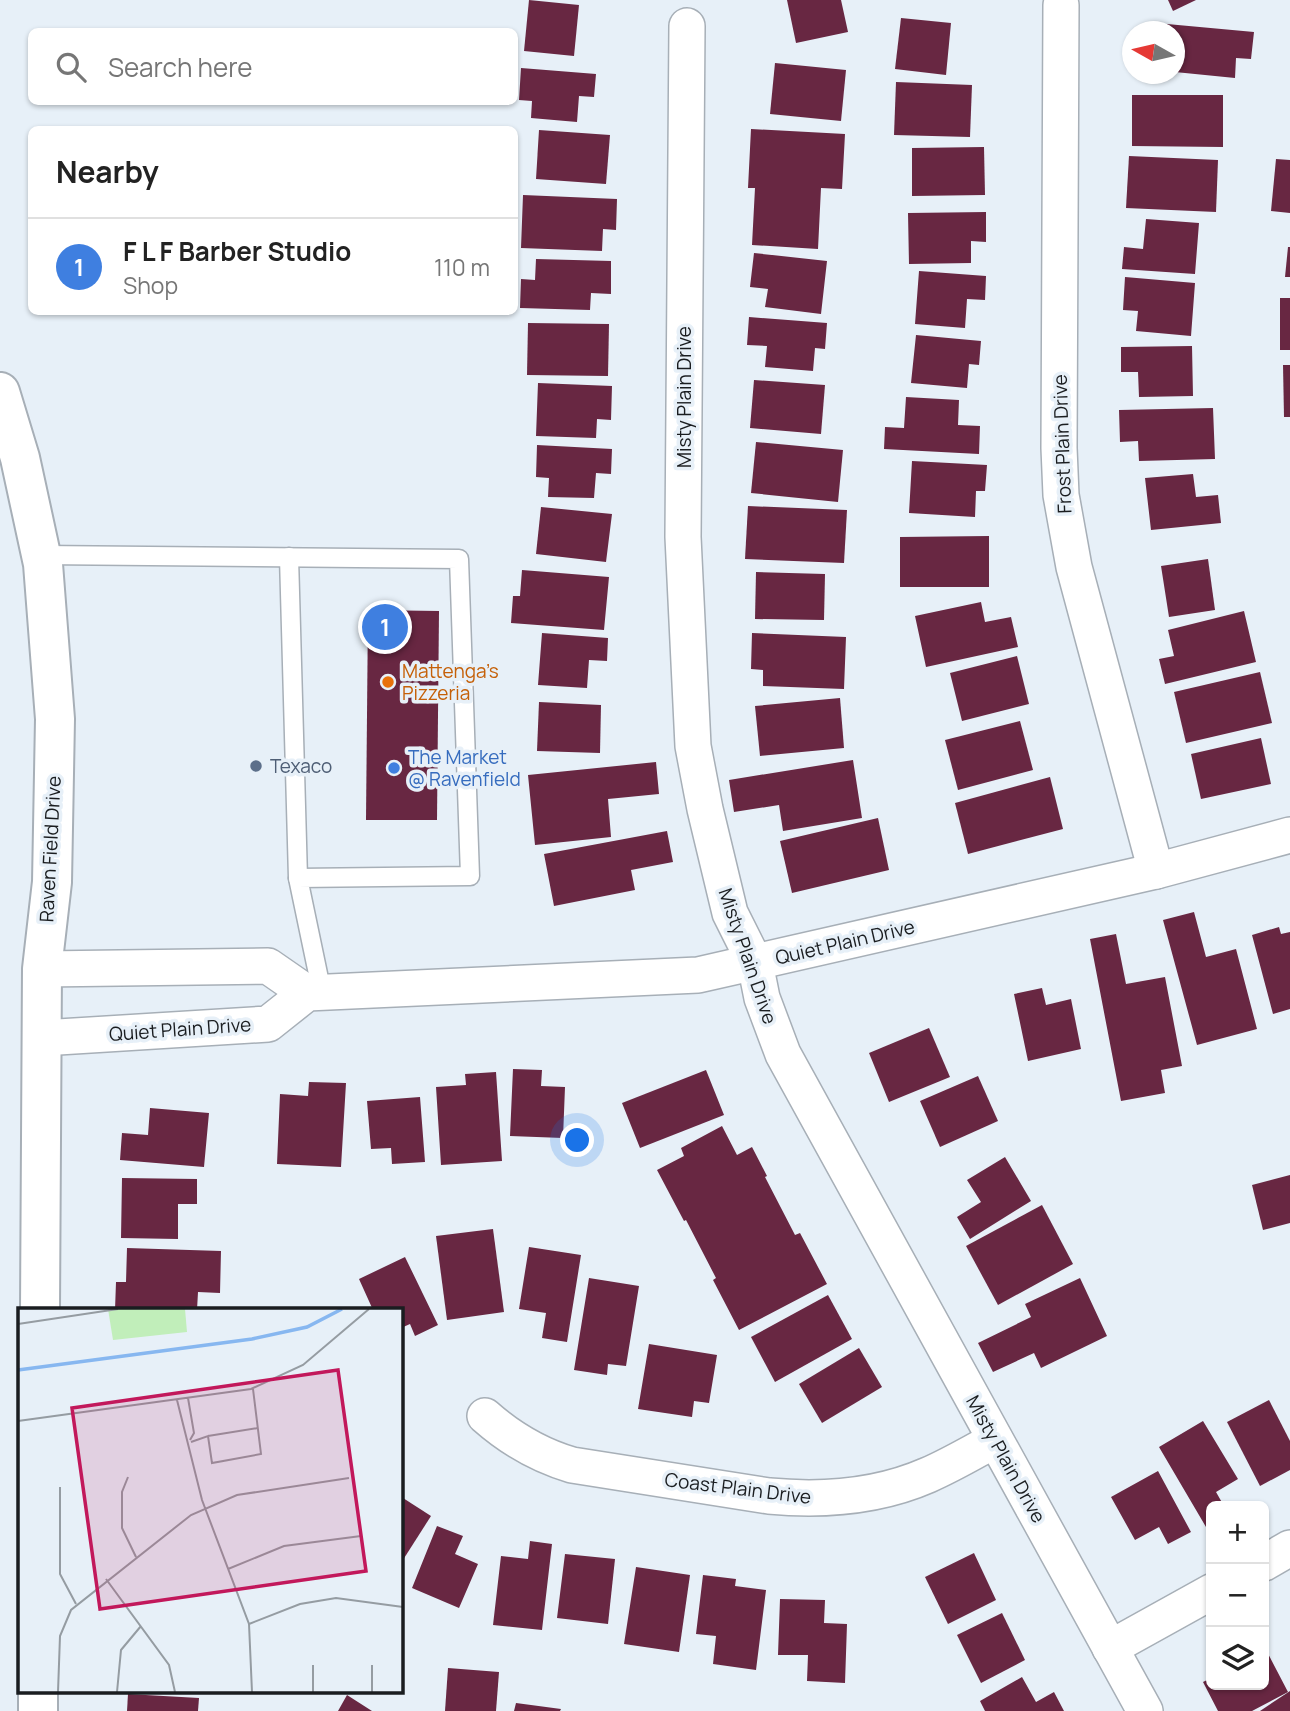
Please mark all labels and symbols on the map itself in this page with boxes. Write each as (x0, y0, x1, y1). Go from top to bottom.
north arrow (1122, 21, 1185, 84)
street label: Misty Plain Drive (671, 326, 697, 468)
street label: Frost Plain Drive (1047, 374, 1077, 514)
pin: 1 (362, 601, 408, 653)
place label: Mattenga’s Pizzeria (402, 658, 499, 706)
marker: Mattenga’s Pizzeria (380, 674, 396, 690)
place label: The Market @ Ravenfield (408, 744, 521, 792)
place label: Texaco (270, 753, 332, 779)
marker: Texaco (248, 758, 264, 774)
marker: The Market @ Ravenfield (386, 760, 402, 776)
street label: Raven Field Drive (33, 775, 67, 923)
street label: Misty Plain Drive (713, 885, 783, 1027)
street label: Quiet Plain Drive (773, 913, 917, 971)
street label: Quiet Plain Drive (108, 1011, 252, 1047)
your location (560, 1123, 594, 1157)
inset map (18, 1308, 402, 1694)
street label: Misty Plain Drive (960, 1391, 1052, 1527)
street label: Coast Plain Drive (663, 1466, 813, 1510)

